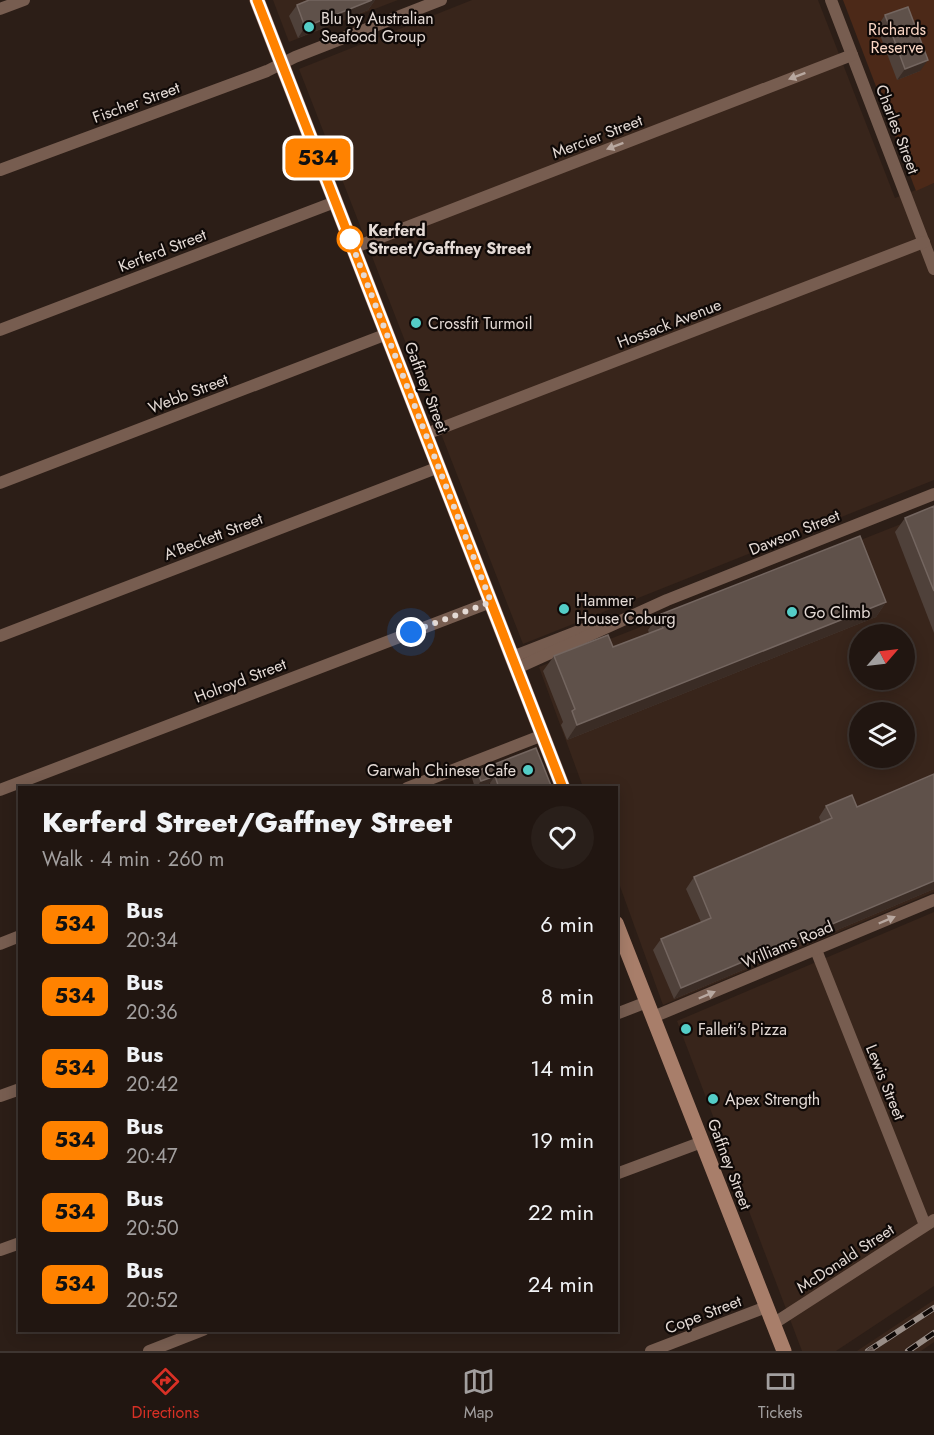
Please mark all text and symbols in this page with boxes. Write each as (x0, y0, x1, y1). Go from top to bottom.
place label: Blu by Australian Seafood Group (321, 7, 434, 48)
park label: Richards Reserve (868, 18, 926, 59)
marker: Blu by Australian Seafood Group (302, 20, 316, 34)
one-way arrow (788, 72, 806, 81)
street label: Fischer Street (89, 76, 183, 129)
street label: Charles Street (870, 81, 925, 177)
street label: Mercier Street (549, 109, 646, 164)
line badge: 534 (284, 138, 352, 178)
one-way arrow (606, 141, 624, 151)
text: 534 (297, 143, 339, 173)
place label: Kerferd Street/Gaffney Street (368, 219, 532, 260)
street label: Kerferd Street (115, 223, 210, 278)
marker: Kerferd Street/Gaffney Street (337, 226, 363, 252)
street label: Hossack Avenue (614, 293, 725, 354)
place label: Crossfit Turmoil (428, 312, 532, 335)
marker: Crossfit Turmoil (409, 316, 423, 330)
street label: Gaffney Street (399, 338, 454, 436)
street label: Webb Street (145, 368, 232, 419)
street label: Dawson Street (745, 504, 843, 561)
street label: A'Beckett Street (160, 507, 266, 566)
place label: Hammer House Coburg (576, 589, 676, 630)
place label: Go Climb (804, 601, 870, 624)
marker: Hammer House Coburg (557, 602, 571, 616)
marker: Go Climb (785, 605, 799, 619)
your location (396, 617, 426, 647)
north arrow (849, 624, 915, 690)
map controls (849, 624, 915, 768)
street label: Holroyd Street (191, 652, 290, 709)
button: layers (849, 702, 915, 768)
place label: Garwah Chinese Cafe (367, 759, 516, 782)
marker: Garwah Chinese Cafe (521, 763, 535, 777)
text: Kerferd Street/Gaffney Street (42, 802, 452, 843)
button: heart (531, 806, 594, 869)
text: Walk · 4 min · 260 m (42, 845, 224, 874)
text: Bus (126, 894, 163, 926)
text: 6 min (540, 908, 594, 940)
text: 534 (54, 909, 96, 939)
street label: Williams Road (738, 915, 837, 974)
one-way arrow (879, 915, 897, 925)
text: 20:34 (126, 926, 178, 955)
text: Bus (126, 966, 163, 998)
text: 8 min (541, 980, 594, 1012)
text: 534 (54, 981, 96, 1011)
one-way arrow (699, 990, 717, 1000)
text: 20:36 (126, 998, 178, 1027)
place label: Falleti's Pizza (698, 1018, 787, 1041)
marker: Falleti's Pizza (679, 1022, 693, 1036)
text: Bus (126, 1038, 163, 1070)
street label: Lewis Street (860, 1041, 911, 1124)
text: 14 min (530, 1052, 594, 1084)
text: 534 (54, 1053, 96, 1083)
text: 20:42 (126, 1070, 178, 1099)
place label: Apex Strength (725, 1088, 820, 1111)
marker: Apex Strength (706, 1092, 720, 1106)
text: Bus (126, 1110, 163, 1142)
street label: Gaffney Street (702, 1115, 757, 1213)
text: 19 min (530, 1124, 594, 1156)
text: 534 (54, 1125, 96, 1155)
text: 20:47 (126, 1142, 178, 1171)
text: Bus (126, 1182, 163, 1214)
text: 22 min (528, 1196, 594, 1228)
text: 534 (54, 1197, 96, 1227)
text: 20:50 (126, 1214, 179, 1243)
street label: McDonald Street (792, 1218, 899, 1299)
text: Bus (126, 1254, 163, 1286)
text: 24 min (528, 1268, 594, 1300)
text: 534 (54, 1269, 96, 1299)
text: 20:52 (126, 1286, 178, 1315)
street label: Cope Street (662, 1289, 745, 1340)
tab: Directions (131, 1365, 199, 1424)
tab: Map (462, 1365, 495, 1424)
tab: Tickets (758, 1365, 803, 1424)

